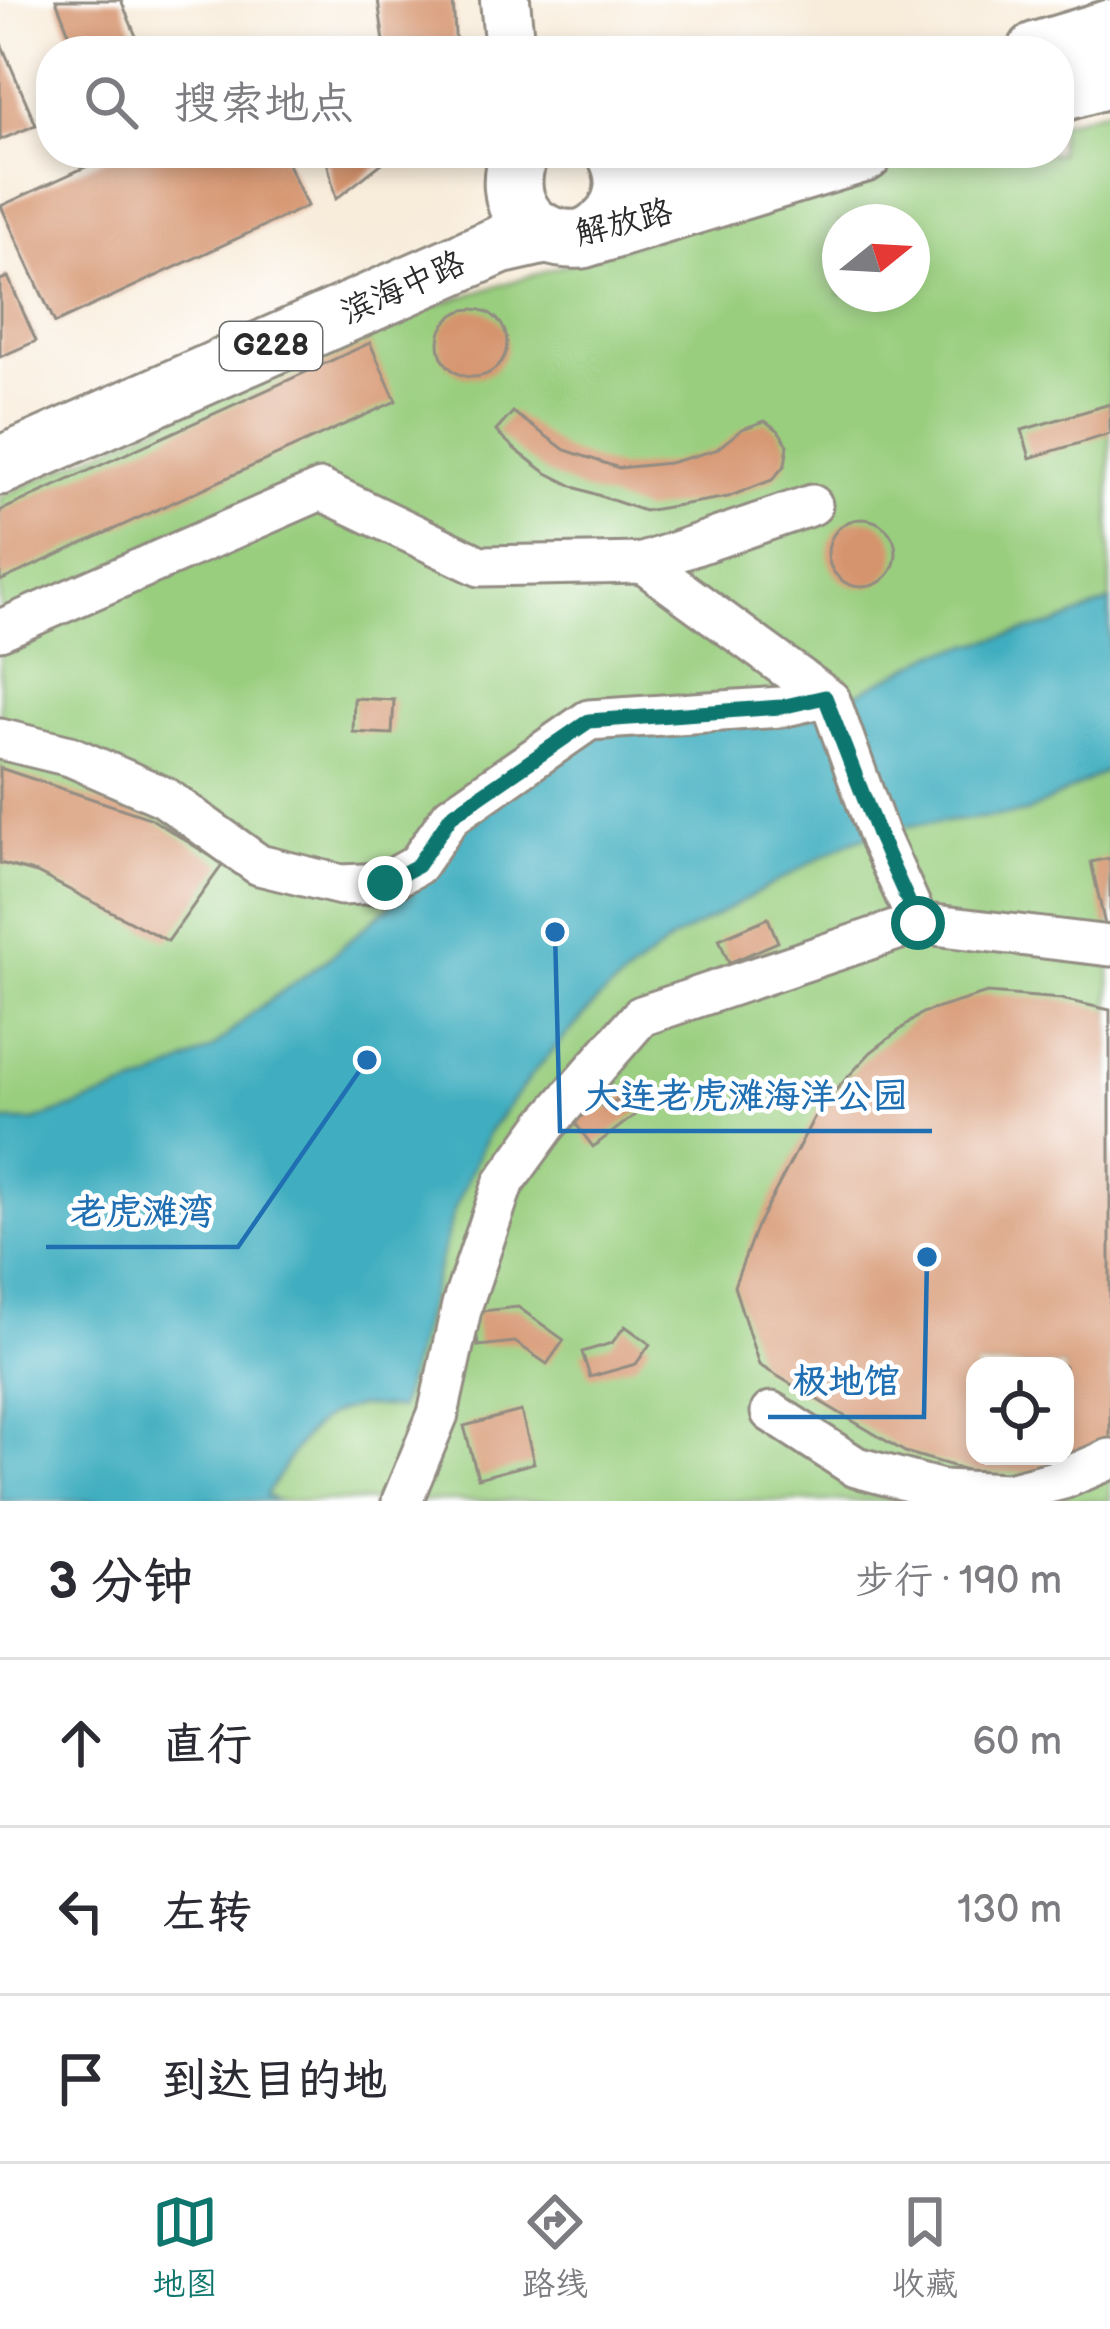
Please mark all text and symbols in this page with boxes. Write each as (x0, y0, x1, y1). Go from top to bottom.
search box (36, 36, 1074, 168)
icon: search (78, 69, 144, 135)
text: 搜索地点 (174, 77, 354, 132)
street label: 解放路 (571, 192, 677, 254)
north arrow (822, 204, 930, 312)
street label: 滨海中路 (335, 243, 471, 333)
road number: G228 (220, 322, 322, 370)
route end (358, 856, 412, 910)
route start (891, 896, 945, 950)
callout: 大连老虎滩海洋公园 (560, 1059, 932, 1131)
text: 大连老虎滩海洋公园 (584, 1076, 908, 1119)
callout: 老虎滩湾 (46, 1175, 238, 1247)
text: 老虎滩湾 (70, 1192, 214, 1235)
callout: 极地馆 (768, 1345, 924, 1417)
map controls (966, 1357, 1074, 1465)
button: locate (966, 1357, 1074, 1465)
text: 极地馆 (792, 1361, 900, 1404)
text: 3 分钟 (48, 1552, 194, 1613)
text: 步行 · 190 m (855, 1558, 1062, 1605)
icon: ahead (48, 1710, 114, 1776)
text: 直行 (162, 1718, 252, 1773)
text: 60 m (972, 1719, 1062, 1766)
icon: left (48, 1878, 114, 1944)
text: 左转 (162, 1886, 252, 1941)
text: 130 m (957, 1887, 1062, 1934)
icon: arrive (48, 2046, 114, 2112)
text: 到达目的地 (162, 2054, 387, 2109)
tab: 地图 (152, 2189, 218, 2305)
tab: 路线 (522, 2189, 588, 2305)
tab: 收藏 (892, 2189, 958, 2305)

